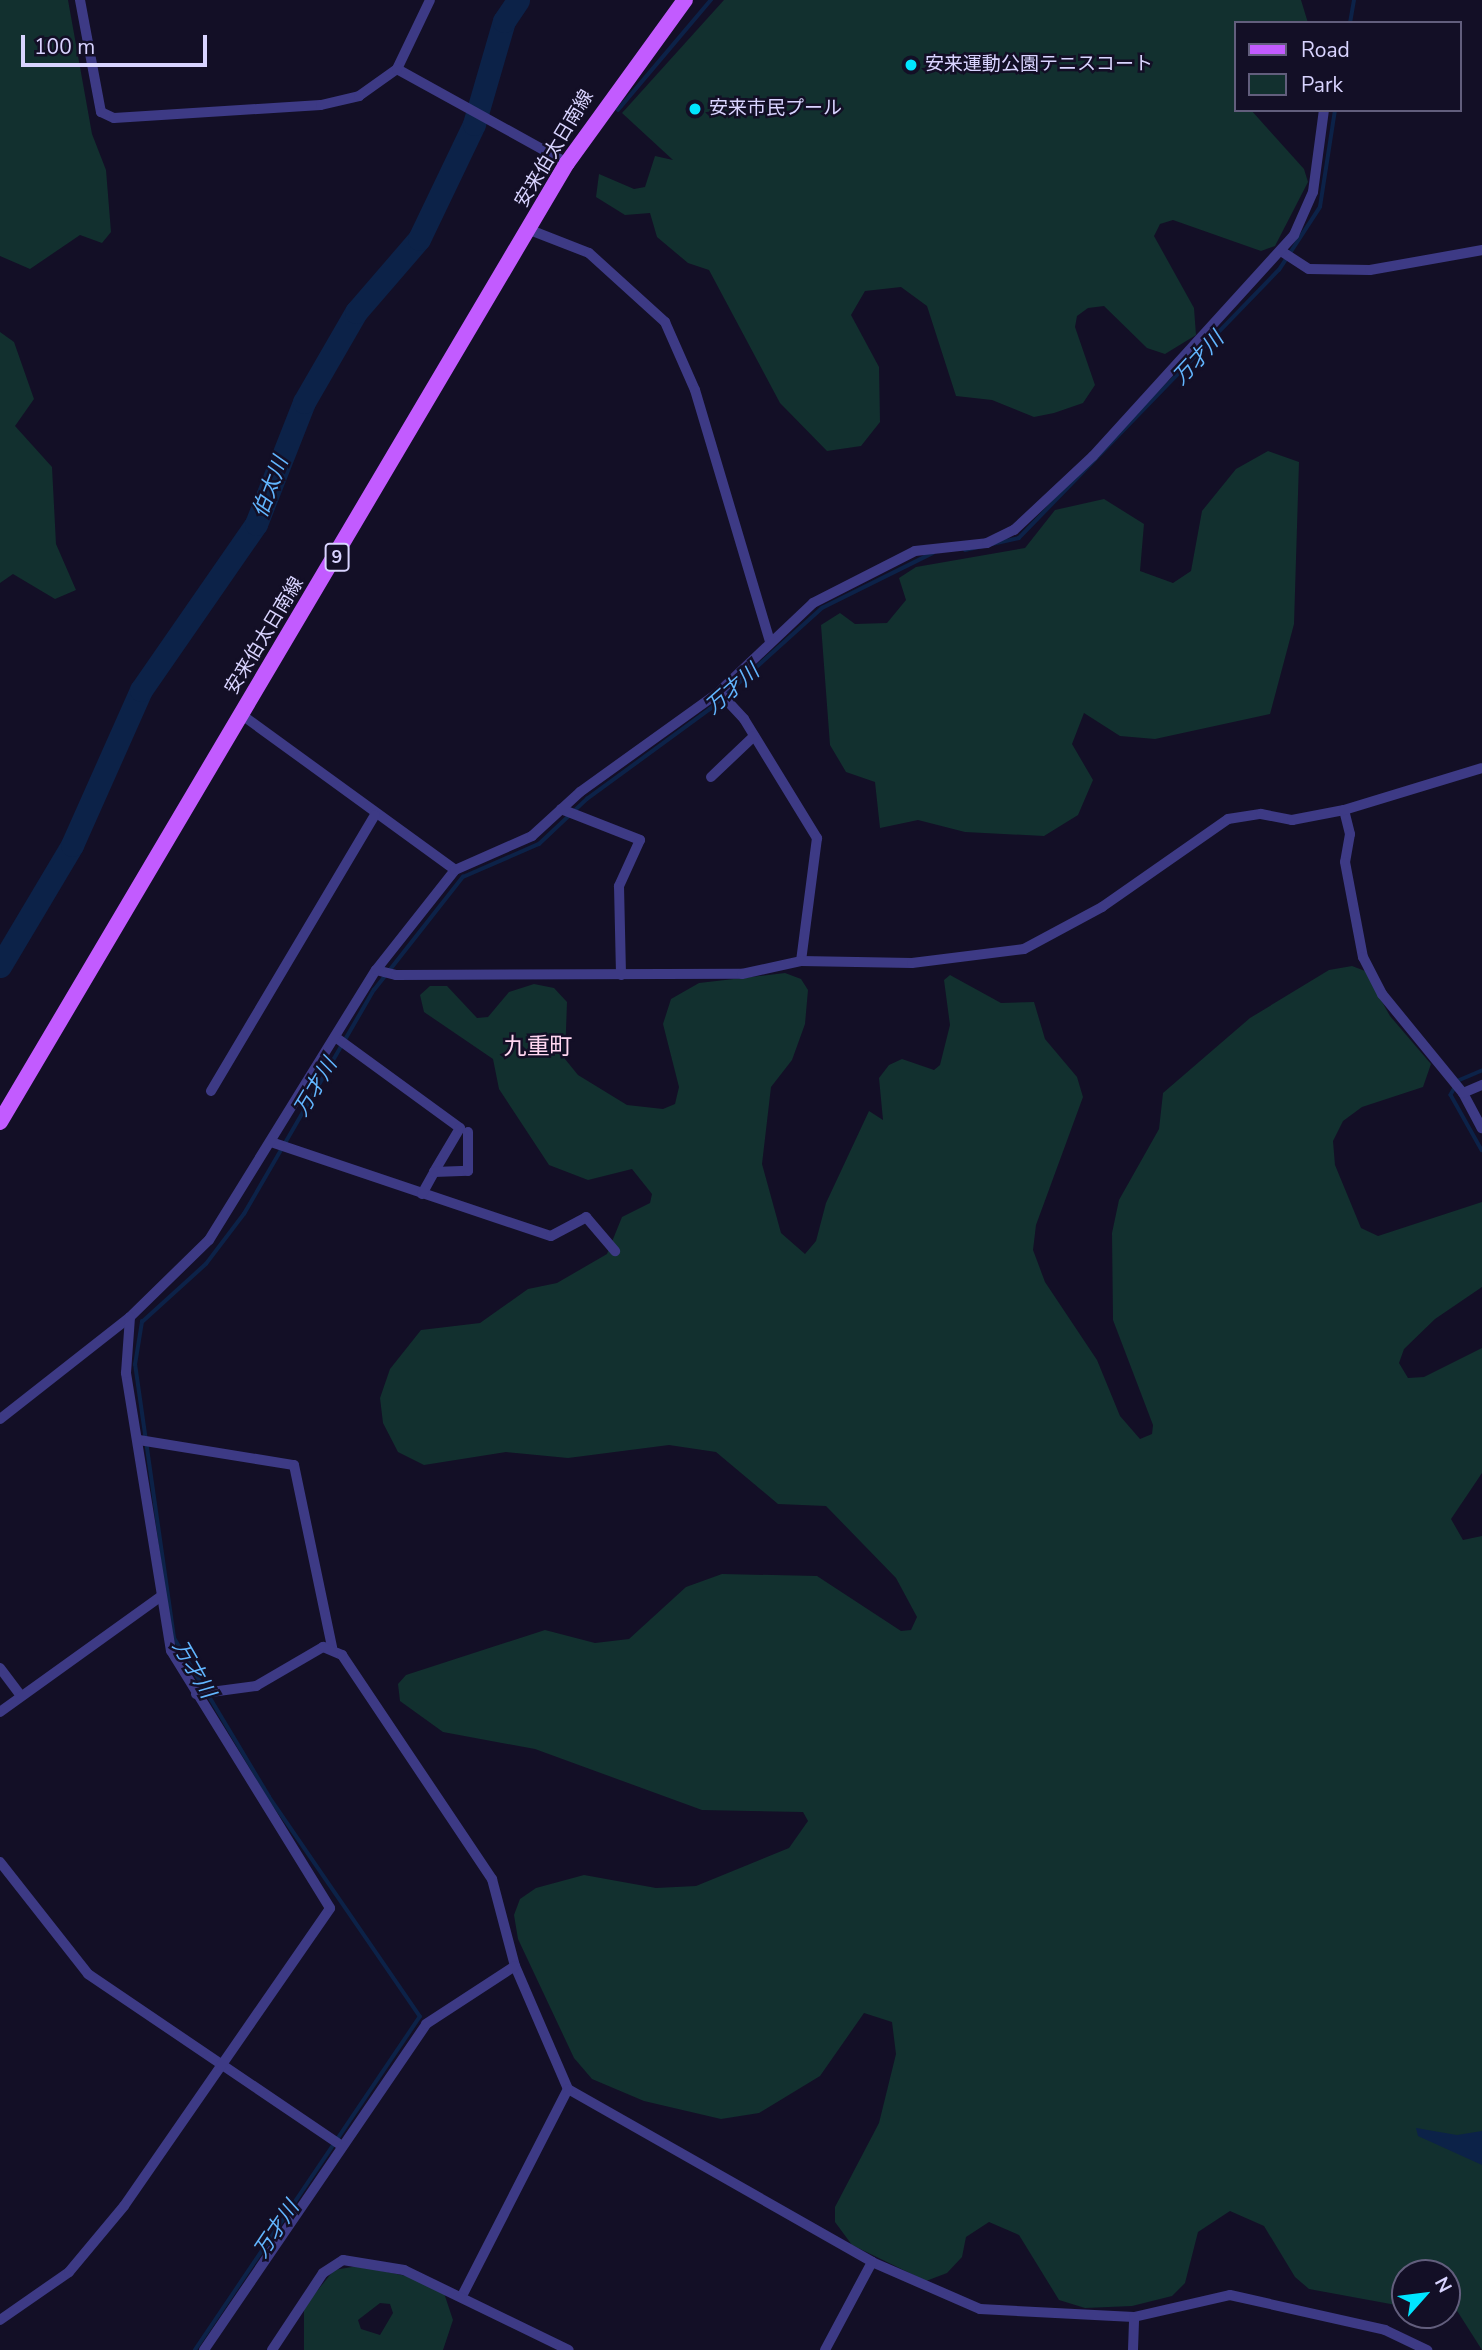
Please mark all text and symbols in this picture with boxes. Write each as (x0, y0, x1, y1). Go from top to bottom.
scale bar (24, 21, 210, 65)
legend (1234, 21, 1461, 112)
text: 100 m (34, 33, 95, 61)
text: Road (1301, 36, 1350, 64)
place label: 安来運動公園テニスコート (925, 54, 1153, 76)
marker: 安来運動公園テニスコート (903, 57, 919, 73)
text: Park (1301, 71, 1343, 99)
street label: 安来伯太日南線 (511, 86, 599, 212)
place label: 安来市民プール (709, 98, 842, 120)
marker: 安来市民プール (687, 101, 703, 117)
water label: 万才川 (1167, 326, 1229, 390)
water label: 伯太川 (247, 453, 293, 521)
road number: 9 (323, 542, 351, 572)
street label: 安来伯太日南線 (221, 573, 309, 699)
water label: 万才川 (700, 659, 764, 719)
district label: 九重町 (504, 1033, 572, 1061)
water label: 万才川 (288, 1054, 342, 1120)
water label: 万才川 (167, 1635, 221, 1703)
water label: 万才川 (248, 2196, 304, 2262)
north arrow (1391, 2259, 1461, 2329)
text: N (1428, 2273, 1458, 2297)

